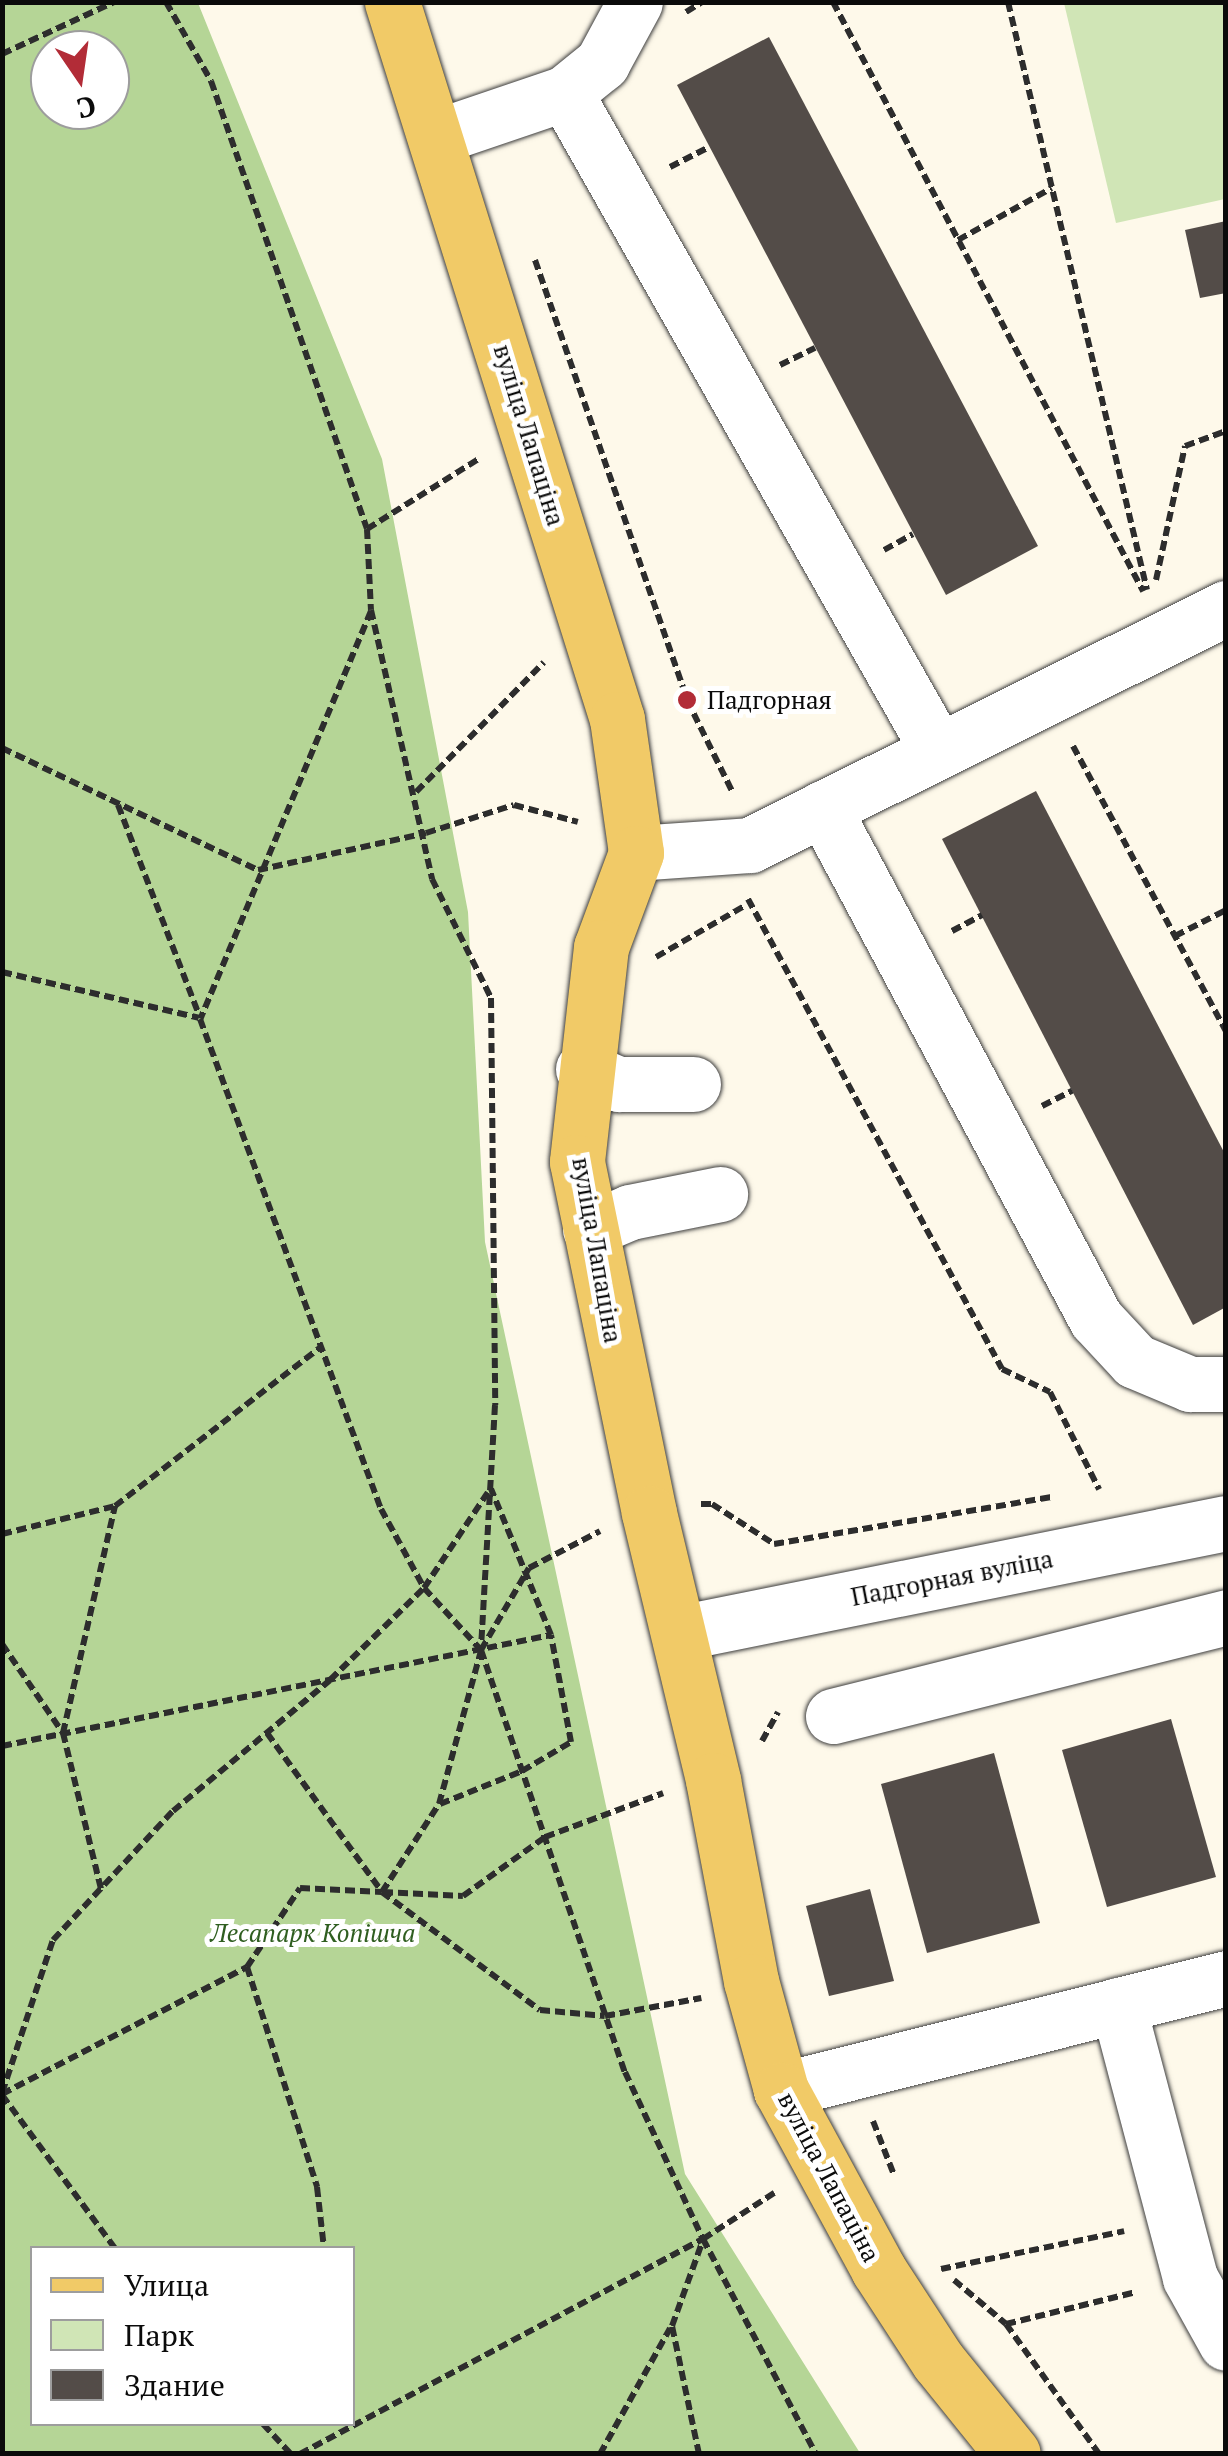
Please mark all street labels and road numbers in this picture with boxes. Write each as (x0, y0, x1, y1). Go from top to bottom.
street label: вуліца Лапаціна (487, 341, 571, 529)
street label: вуліца Лапаціна (566, 1155, 628, 1345)
street label: Падгорная вуліца (848, 1544, 1056, 1612)
street label: вуліца Лапаціна (772, 2087, 886, 2267)

